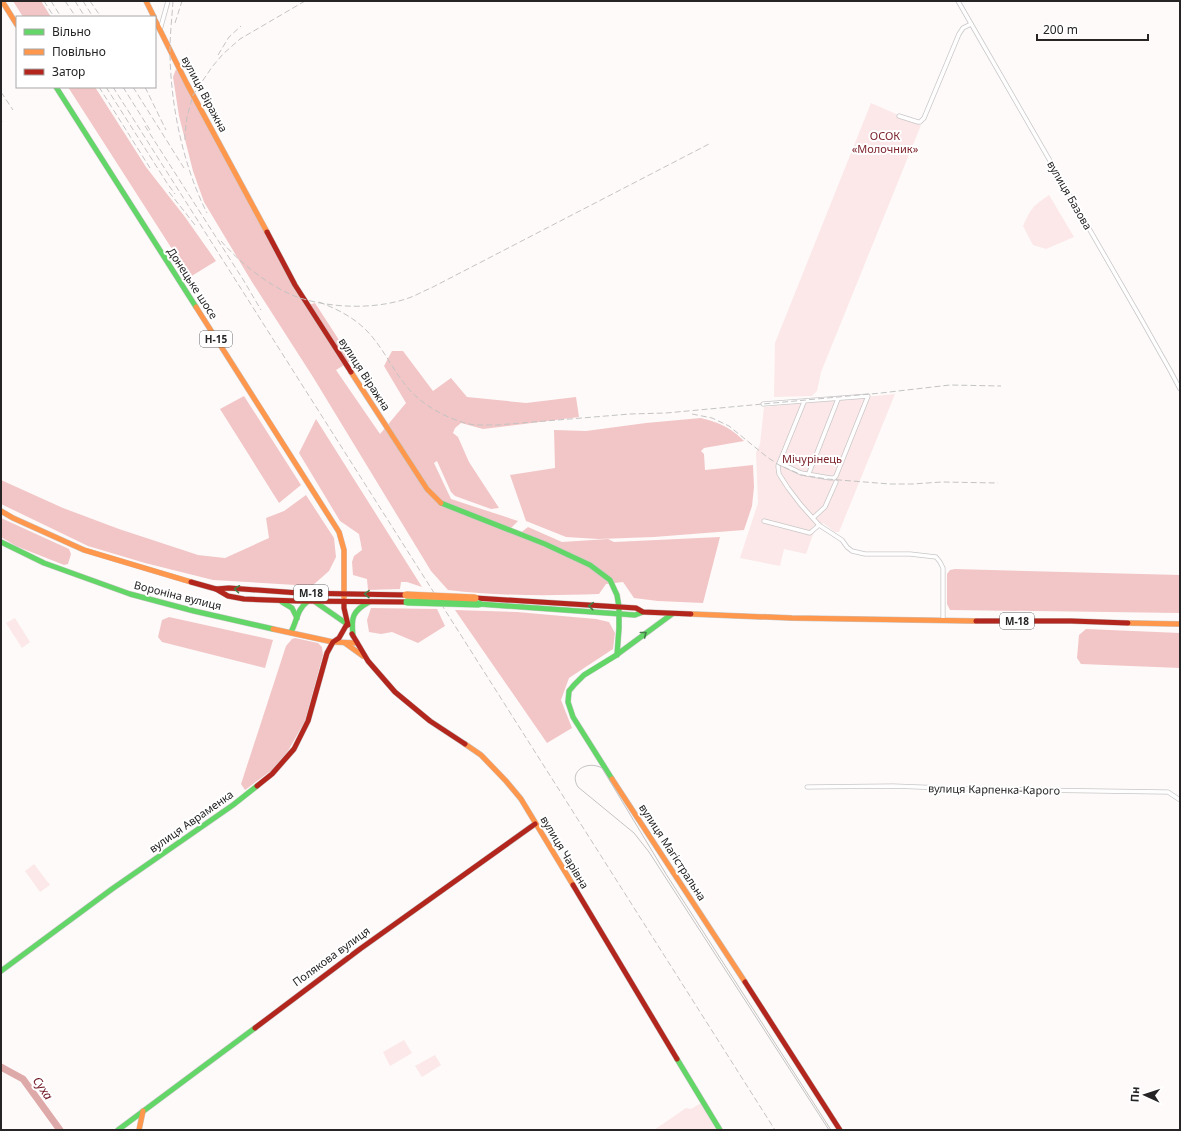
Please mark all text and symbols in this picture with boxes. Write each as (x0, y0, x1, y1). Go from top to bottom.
legend (16, 16, 156, 88)
scale bar (1037, 16, 1148, 42)
text: 200 m (1043, 21, 1078, 38)
text: Вільно (52, 23, 91, 40)
text: Повільно (52, 43, 106, 60)
street label: вулиця Віражна (179, 53, 231, 135)
text: Затор (52, 63, 85, 80)
park label: ОСОК «Молочник» (852, 128, 919, 156)
street label: вулиця Базова (1044, 158, 1096, 232)
street label: Донецьке шосе (164, 244, 222, 322)
road number: Н-15 (200, 331, 232, 347)
street label: вулиця Віражна (336, 335, 394, 413)
park label: Мічурінець (782, 451, 842, 466)
street label: Вороніна вулиця (133, 577, 223, 613)
one-way arrow (234, 585, 240, 594)
road number: М-18 (294, 585, 328, 601)
one-way arrow (364, 590, 370, 598)
one-way arrow (588, 601, 594, 610)
road number: М-18 (1000, 613, 1034, 629)
one-way arrow (640, 631, 647, 638)
street label: вулиця Карпенка-Карого (928, 780, 1060, 798)
street label: вулиця Авраменка (146, 786, 236, 856)
street label: вулиця Магістральна (636, 801, 710, 903)
street label: вулиця Чарівна (537, 813, 593, 891)
street label: Полякова вулиця (289, 923, 373, 989)
water label: Суха (29, 1073, 57, 1103)
north arrow (1125, 1075, 1165, 1115)
text: Пн (1127, 1086, 1142, 1103)

